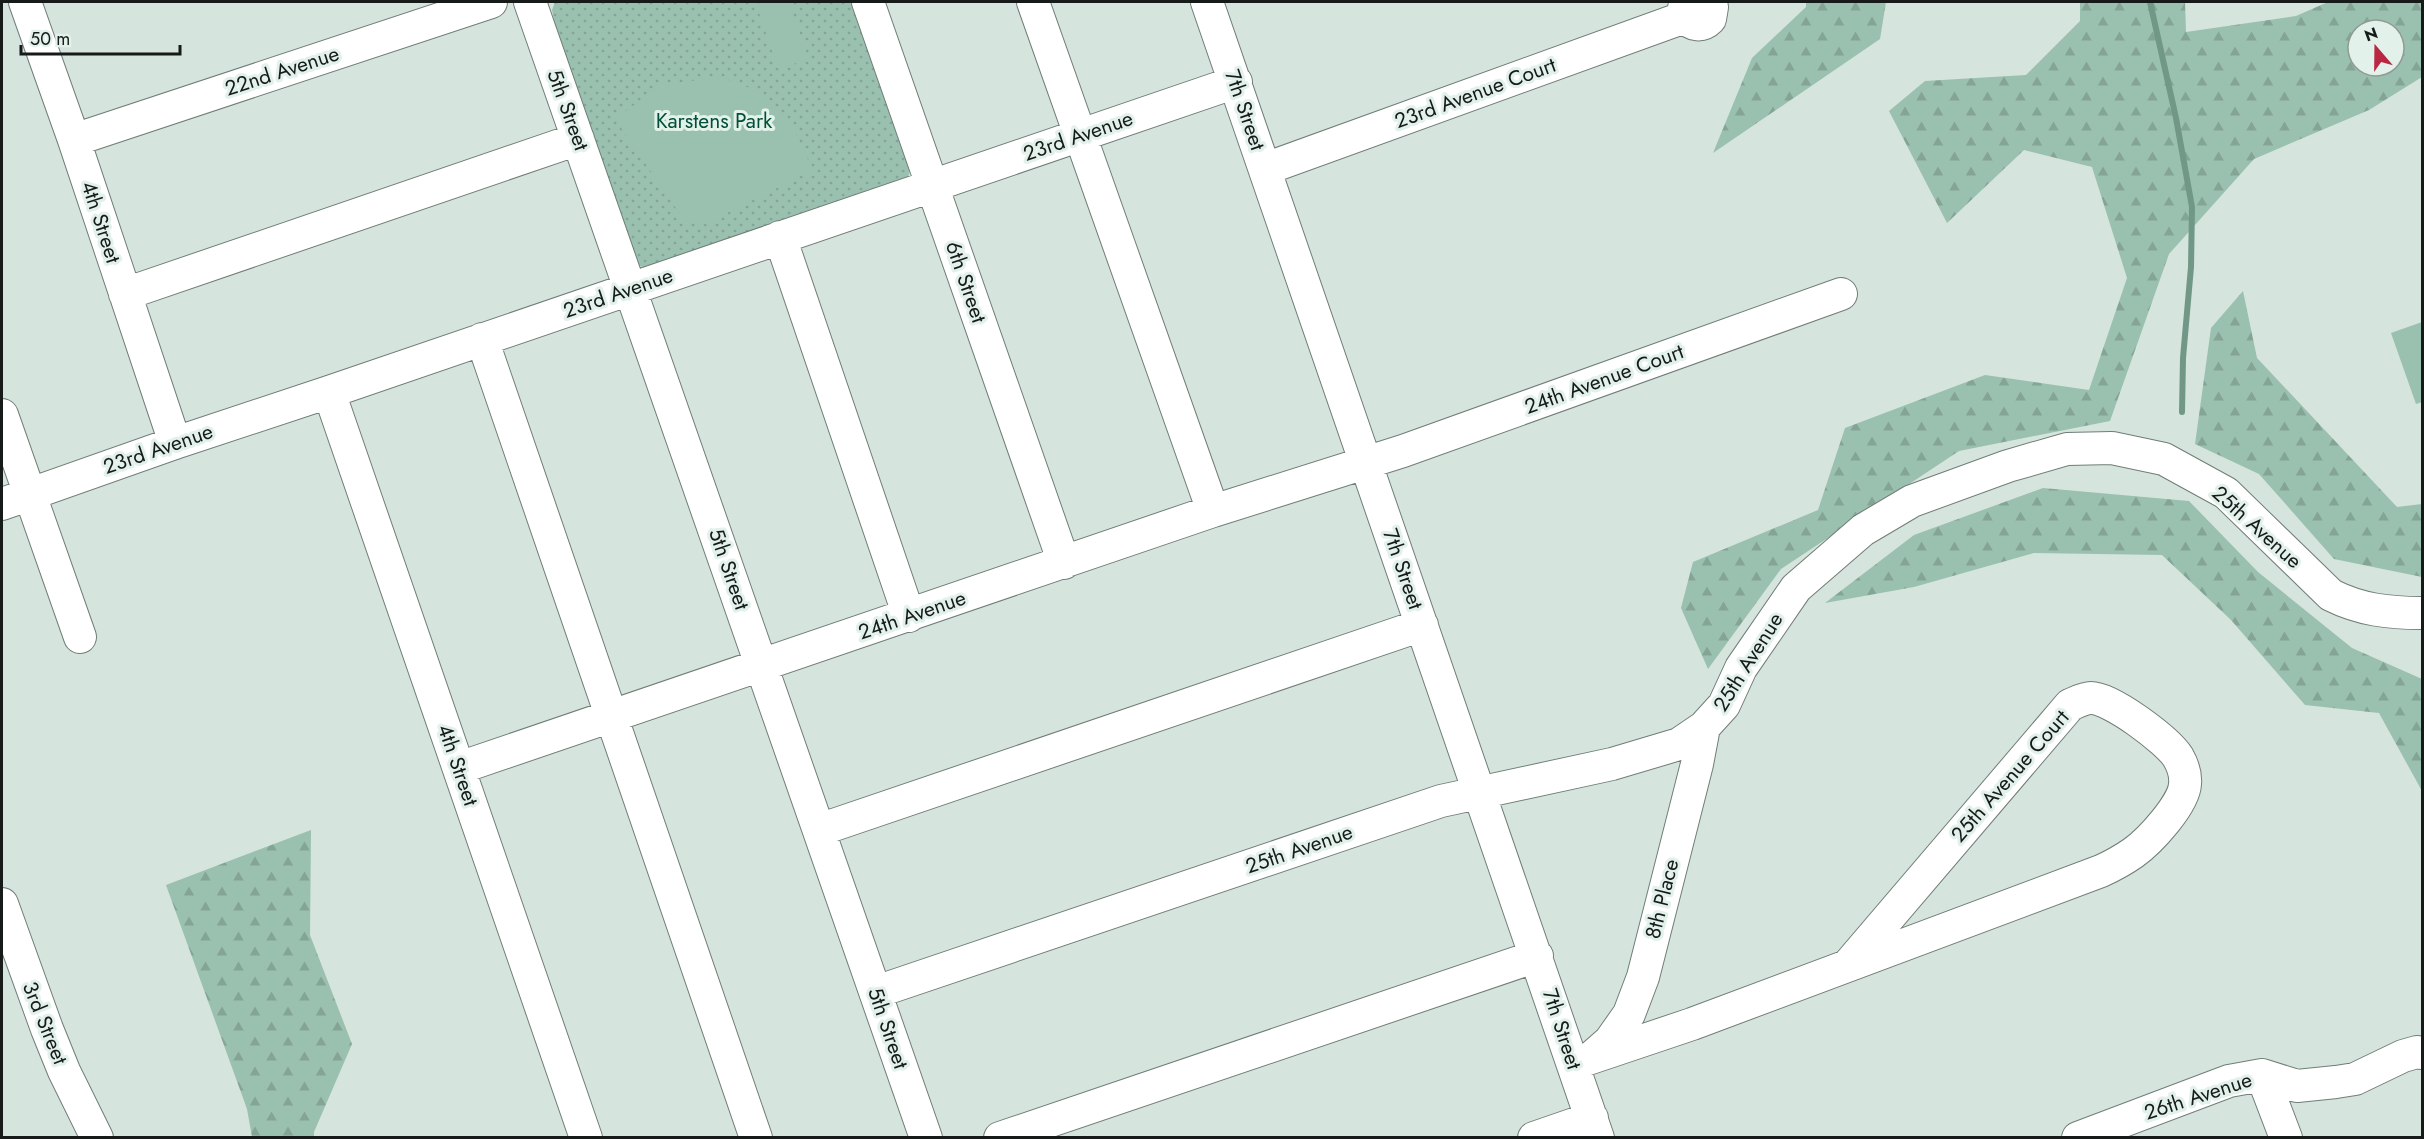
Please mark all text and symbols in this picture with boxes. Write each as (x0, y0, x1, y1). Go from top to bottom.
scale bar (21, 18, 180, 56)
north arrow (2346, 18, 2406, 78)
text: N (2361, 21, 2381, 47)
text: 50 m (30, 26, 70, 52)
street label: 22nd Avenue (221, 38, 343, 104)
street label: 23rd Avenue Court (1390, 50, 1560, 136)
street label: 5th Street (539, 65, 597, 155)
street label: 7th Street (1217, 66, 1273, 154)
street label: 23rd Avenue (1019, 103, 1137, 169)
park label: Karstens Park (656, 106, 773, 136)
street label: 4th Street (74, 177, 128, 267)
street label: 6th Street (938, 237, 994, 327)
street label: 23rd Avenue (559, 260, 677, 326)
street label: 24th Avenue Court (1520, 336, 1688, 422)
street label: 23rd Avenue (99, 416, 217, 482)
street label: 25th Avenue (2206, 479, 2309, 576)
street label: 5th Street (701, 524, 757, 614)
street label: 7th Street (1375, 525, 1431, 613)
street label: 24th Avenue (854, 583, 970, 647)
street label: 25th Avenue (1706, 607, 1790, 717)
street label: 25th Avenue Court (1944, 703, 2076, 849)
street label: 4th Street (430, 720, 486, 810)
street label: 25th Avenue (1241, 817, 1357, 881)
street label: 8th Place (1638, 856, 1686, 942)
street label: 3rd Street (15, 977, 75, 1069)
street label: 5th Street (860, 983, 916, 1073)
street label: 7th Street (1535, 985, 1589, 1073)
street label: 26th Avenue (2140, 1064, 2256, 1128)

